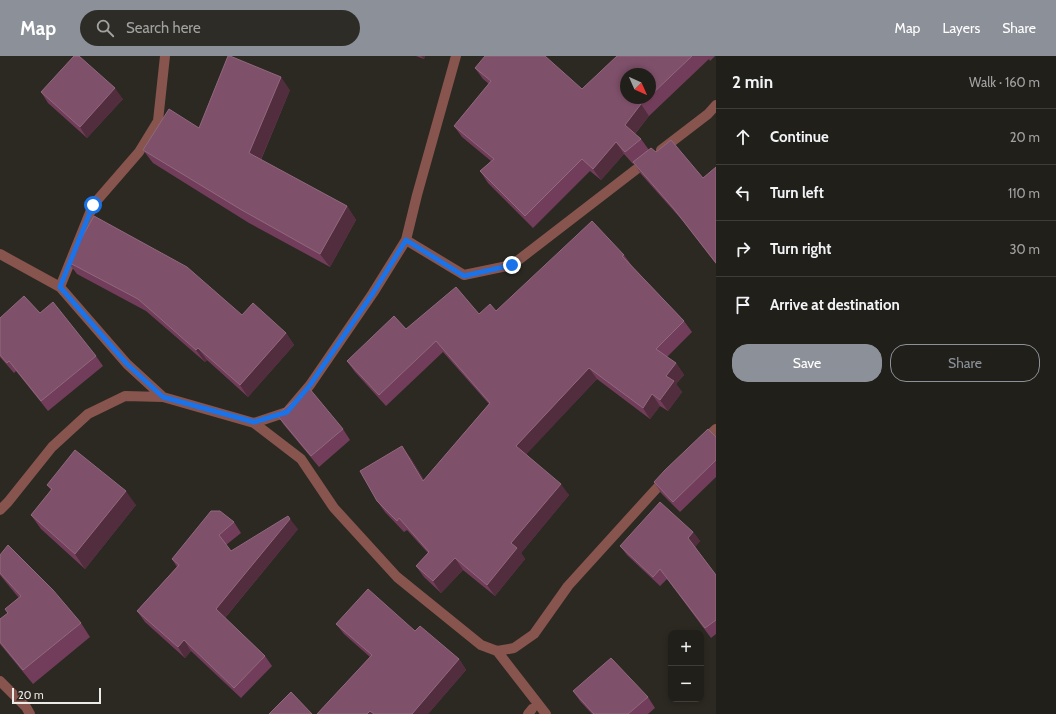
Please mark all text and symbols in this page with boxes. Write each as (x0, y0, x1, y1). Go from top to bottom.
search box (80, 10, 360, 46)
text: Map (20, 17, 56, 40)
icon: search (94, 17, 116, 39)
text: Search here (126, 19, 201, 37)
text: Map (895, 19, 920, 37)
text: Layers (942, 19, 980, 37)
text: Share (1002, 19, 1036, 37)
north arrow (620, 68, 656, 104)
text: 2 min (732, 72, 773, 92)
text: Walk · 160 m (969, 74, 1040, 90)
icon: ahead (732, 126, 754, 148)
text: Continue (770, 128, 829, 146)
text: 20 m (1010, 129, 1040, 145)
icon: left (732, 182, 754, 204)
text: Turn left (770, 184, 824, 202)
text: 110 m (1008, 185, 1040, 201)
route start (84, 196, 102, 214)
icon: right (732, 238, 754, 260)
text: Turn right (770, 240, 831, 258)
text: 30 m (1010, 241, 1040, 257)
route end (503, 256, 521, 274)
icon: arrive (732, 294, 754, 316)
text: Arrive at destination (770, 296, 900, 314)
button: Save (732, 344, 882, 382)
button: Share (890, 344, 1040, 382)
map controls (668, 630, 704, 702)
button: + (668, 630, 704, 666)
button: − (668, 666, 704, 702)
scale bar (12, 686, 101, 705)
text: 20 m (18, 688, 44, 702)

